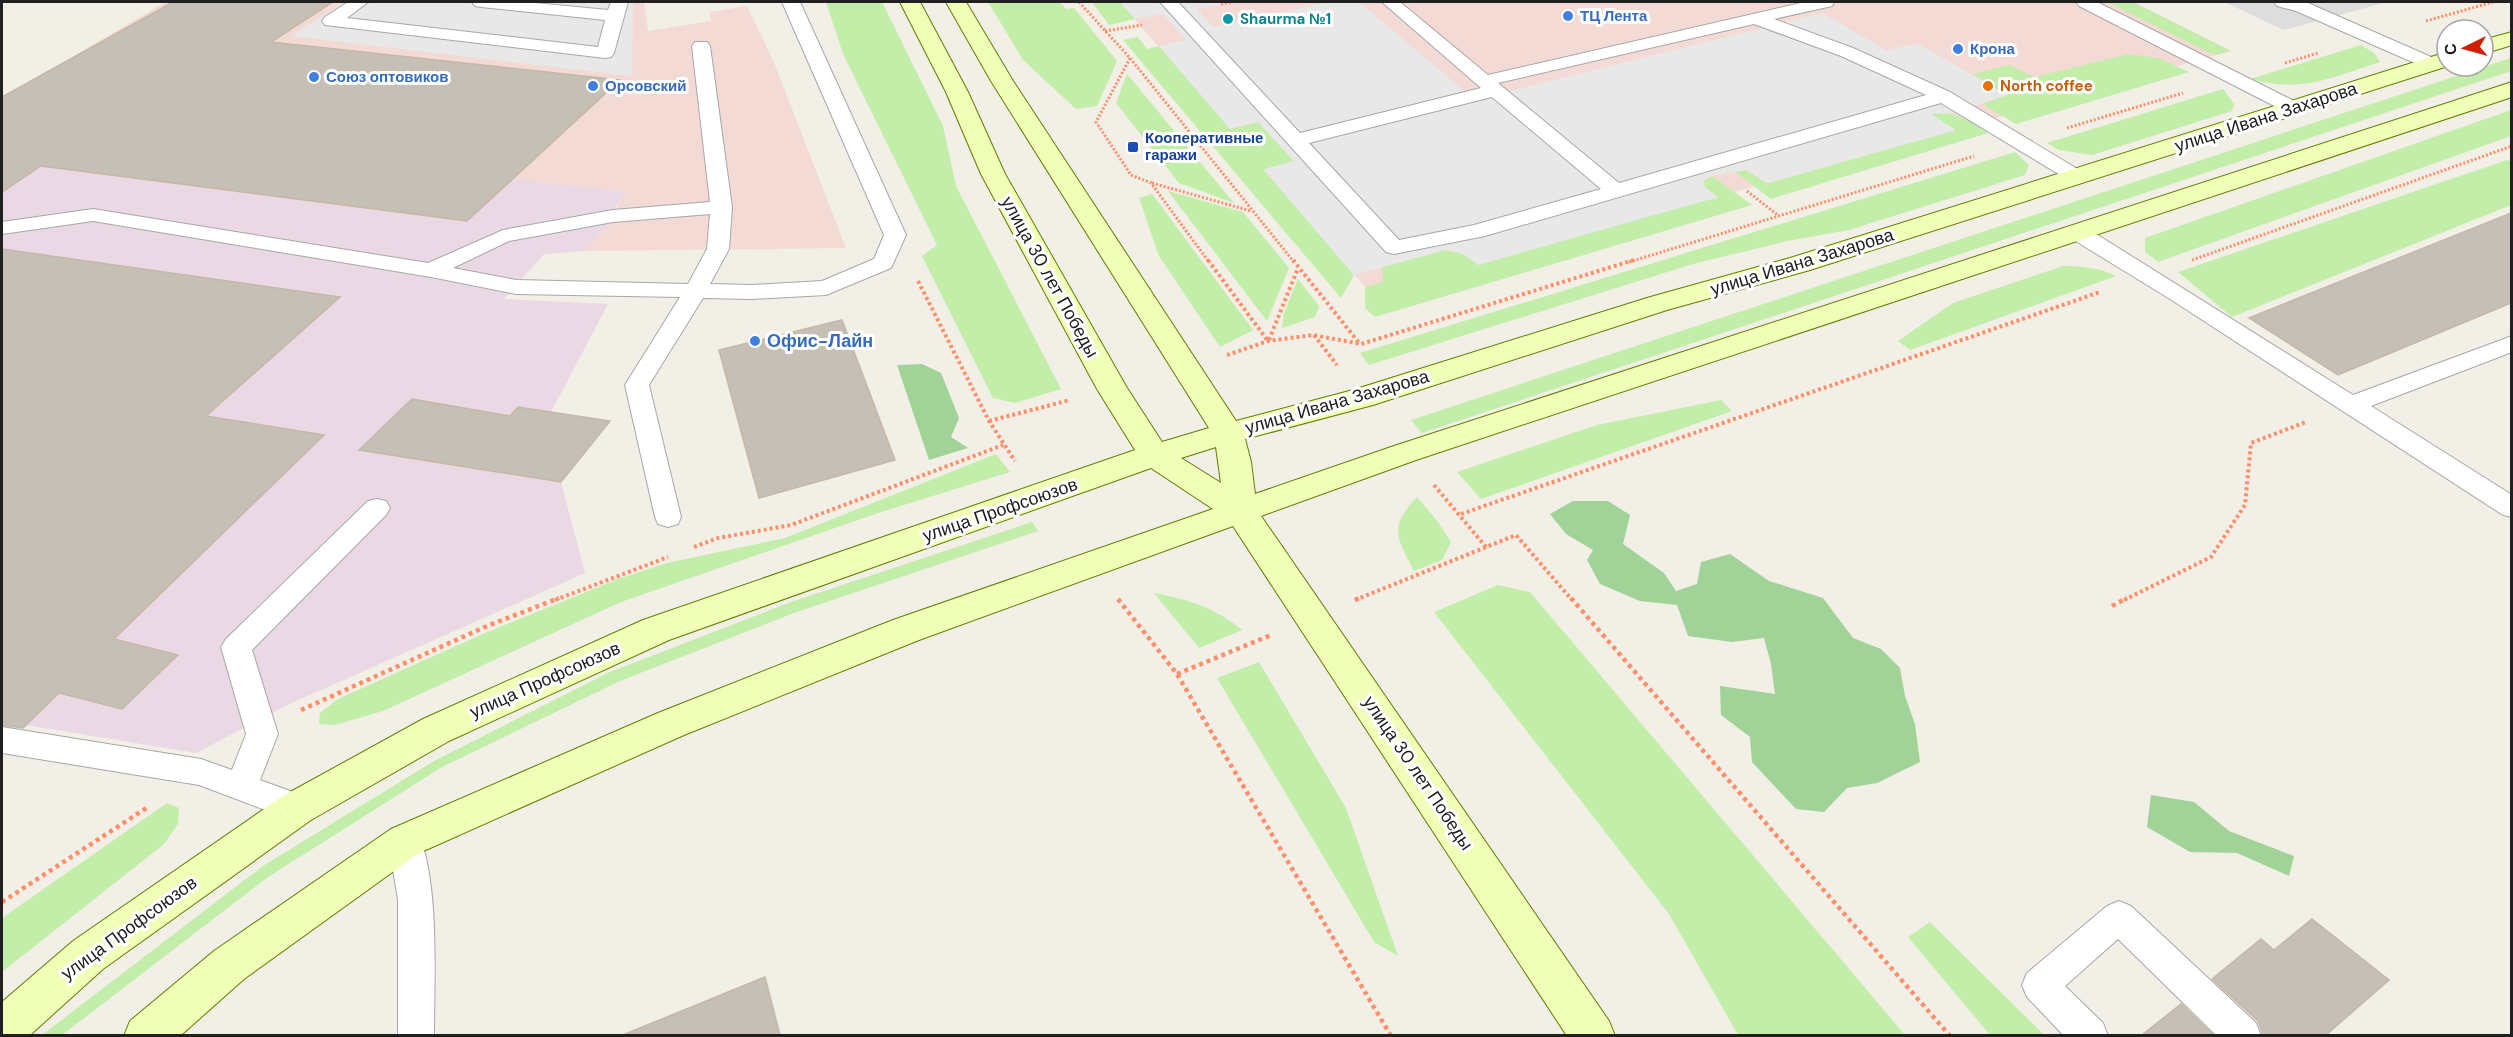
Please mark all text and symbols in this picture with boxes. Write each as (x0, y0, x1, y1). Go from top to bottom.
place label: ТЦ Лента (1580, 6, 1648, 26)
place label: Shaurma №1 (1240, 9, 1331, 29)
marker: ТЦ Лента (1561, 9, 1575, 23)
marker: Shaurma №1 (1221, 12, 1235, 26)
north arrow (2435, 18, 2495, 78)
place label: Крона (1970, 39, 2016, 59)
marker: Крона (1951, 42, 1965, 56)
text: С (2440, 42, 2462, 56)
place label: Союз оптовиков (326, 67, 448, 87)
marker: Союз оптовиков (307, 70, 321, 84)
place label: Орсовский (605, 76, 686, 96)
place label: North coffee (2000, 76, 2093, 96)
street label: улица Ивана Захарова (2172, 76, 2361, 158)
marker: Орсовский (586, 79, 600, 93)
marker: North coffee (1981, 79, 1995, 93)
place label: Кооперативные гаражи (1145, 128, 1263, 165)
marker: Кооперативные гаражи (1126, 140, 1140, 154)
street label: улица 30 лет Победы (996, 192, 1104, 362)
street label: улица Ивана Захарова (1707, 222, 1897, 301)
place label: Офис-Лайн (767, 329, 873, 353)
marker: Офис-Лайн (748, 334, 762, 348)
street label: улица Ивана Захарова (1242, 364, 1433, 440)
street label: улица Профсоюзов (919, 472, 1081, 548)
street label: улица Профсоюзов (466, 636, 624, 724)
street label: улица 30 лет Победы (1357, 691, 1479, 855)
street label: улица Профсоюзов (56, 871, 202, 985)

